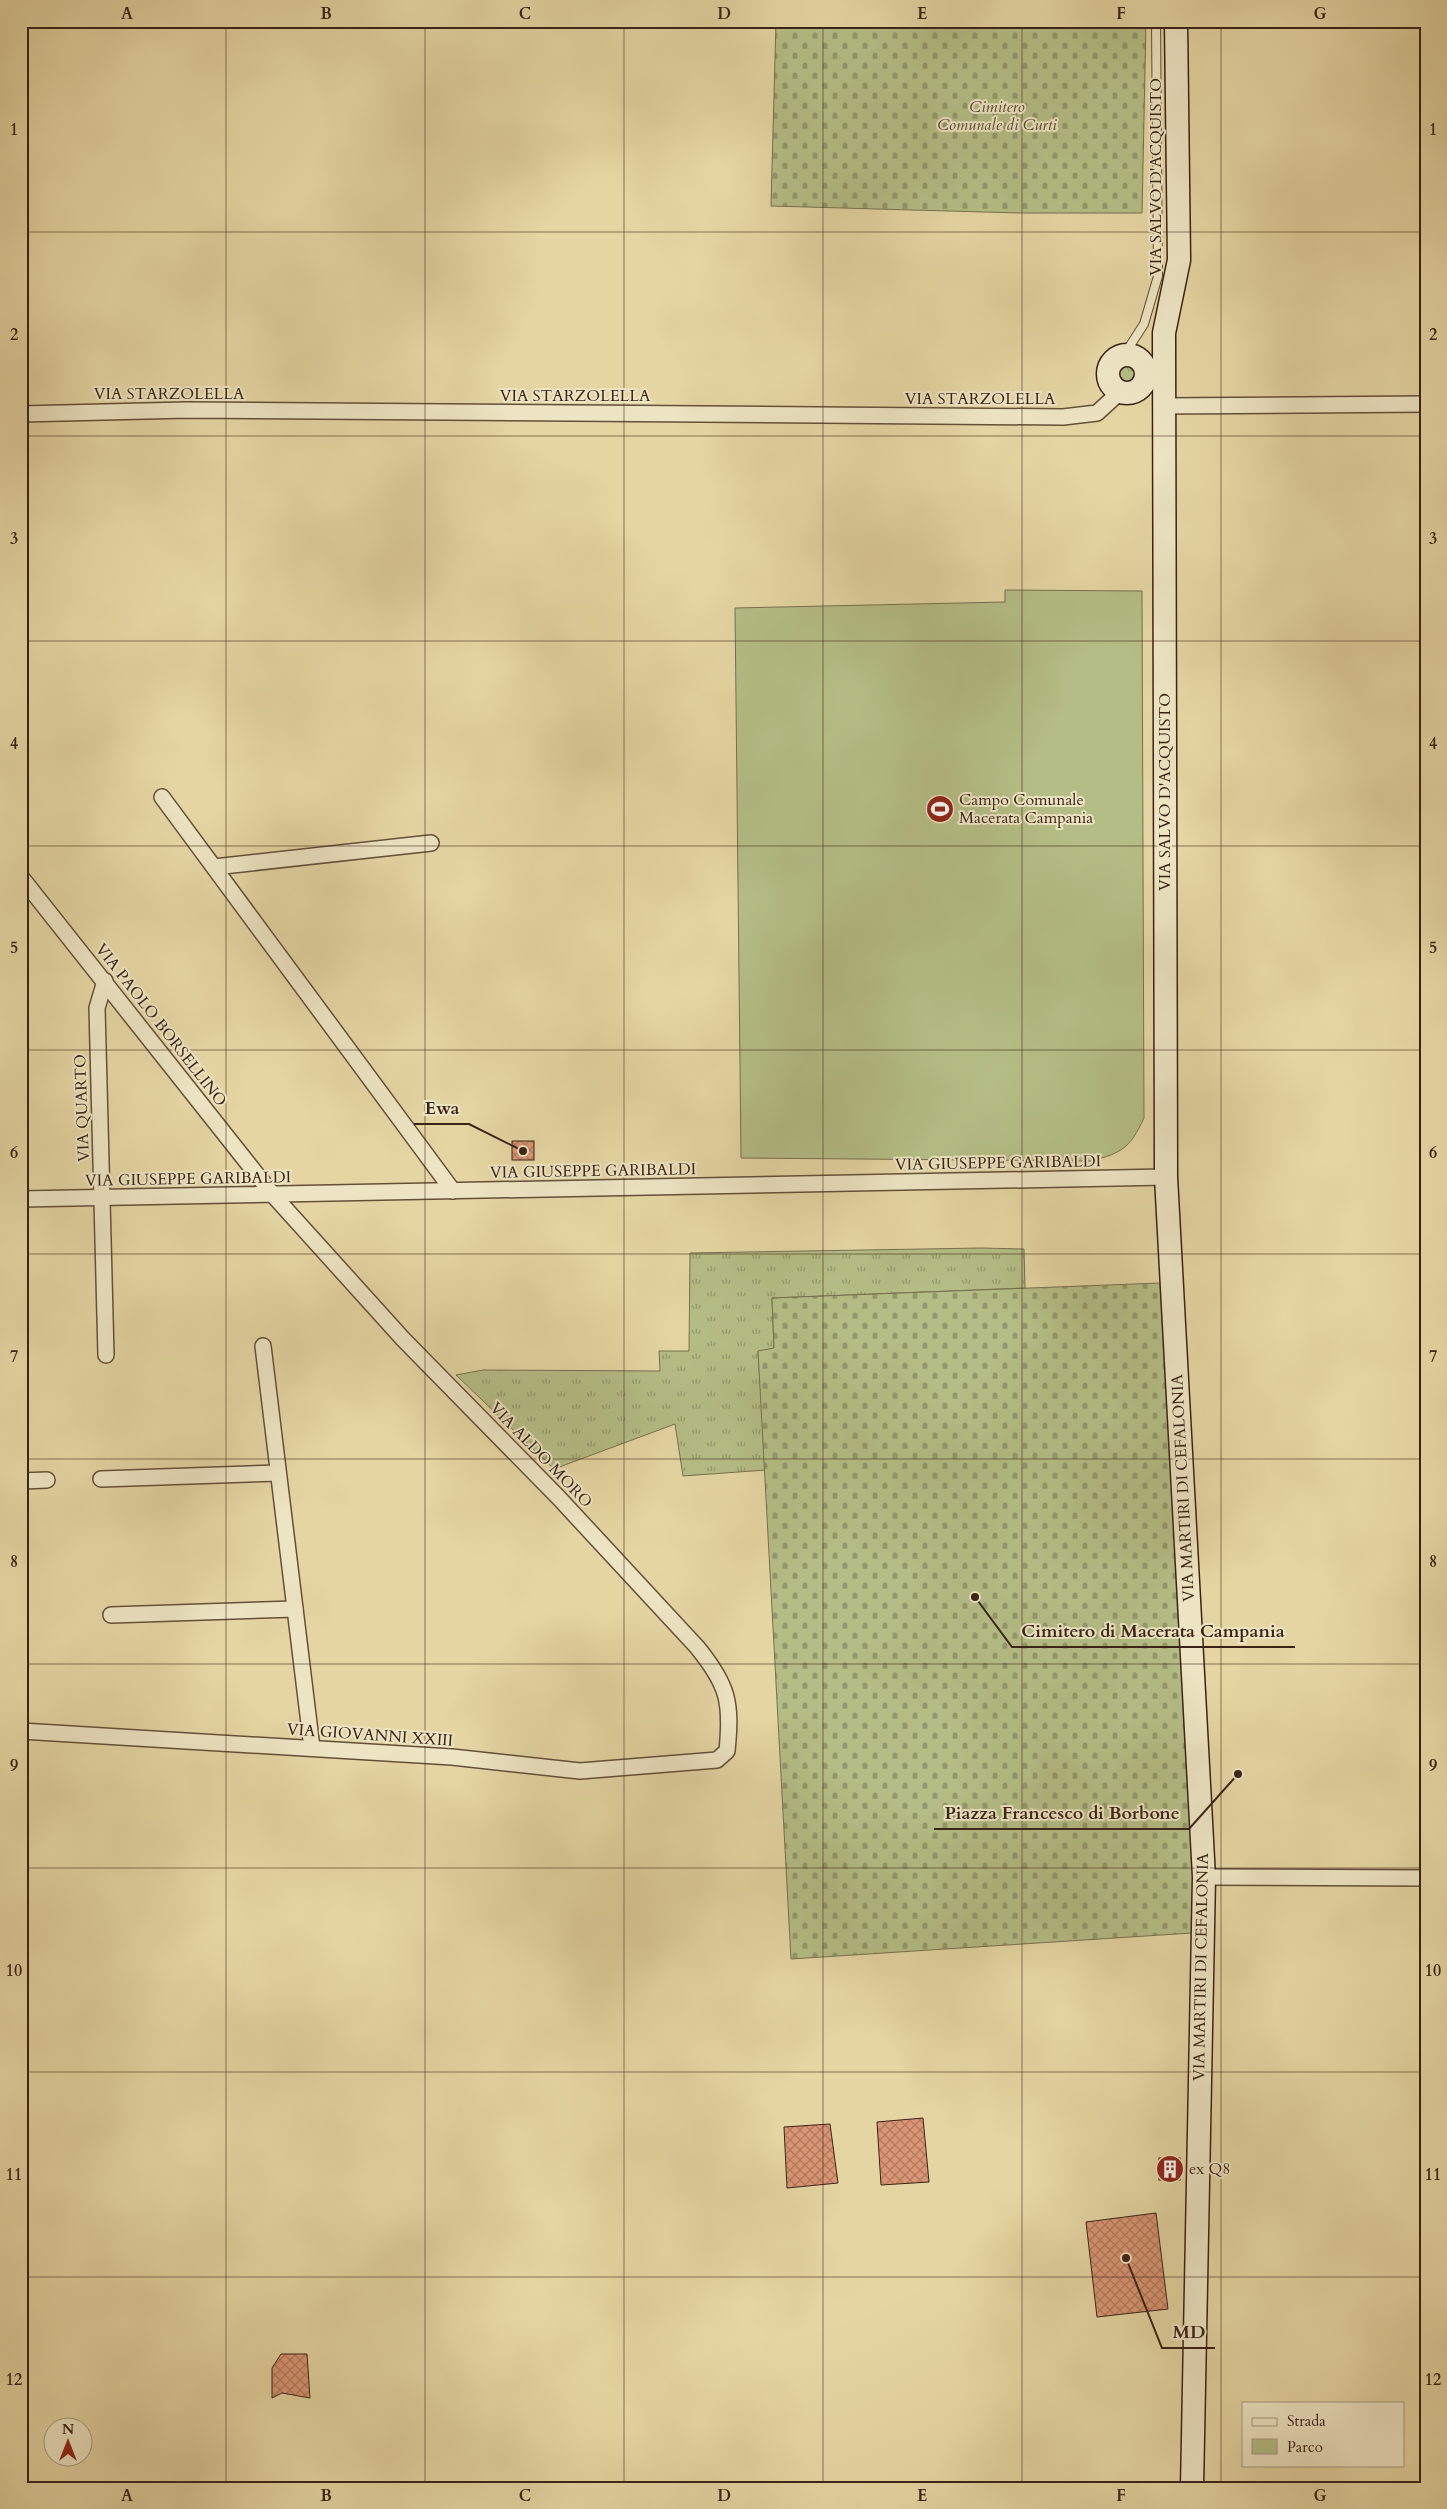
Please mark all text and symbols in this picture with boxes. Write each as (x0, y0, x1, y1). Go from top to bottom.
text: A (121, 3, 133, 25)
text: B (320, 3, 332, 25)
text: C (519, 3, 531, 25)
text: D (717, 3, 731, 25)
text: E (917, 3, 927, 25)
text: F (1116, 3, 1126, 25)
text: G (1313, 3, 1327, 25)
street label: VIA SALVO D'ACQUISTO (1145, 78, 1167, 276)
park label: Cimitero Comunale di Curti (937, 96, 1057, 136)
text: 1 (10, 119, 18, 141)
text: 1 (1429, 119, 1437, 141)
text: 2 (10, 324, 18, 346)
text: 2 (1429, 324, 1437, 346)
street label: VIA STARZOLELLA (94, 383, 245, 405)
street label: VIA STARZOLELLA (500, 385, 651, 407)
street label: VIA STARZOLELLA (905, 388, 1056, 410)
text: 3 (10, 528, 18, 550)
text: 3 (1429, 528, 1437, 550)
street label: VIA SALVO D'ACQUISTO (1154, 693, 1176, 891)
text: 4 (10, 733, 18, 755)
text: 4 (1429, 733, 1437, 755)
place label: Campo Comunale Macerata Campania (959, 789, 1093, 829)
sports icon: Campo Comunale Macerata Campania (925, 794, 955, 824)
text: 5 (10, 937, 18, 959)
text: 5 (1429, 937, 1437, 959)
street label: VIA PAOLO BORSELLINO (90, 939, 232, 1111)
street label: VIA QUARTO (69, 1054, 95, 1162)
callout: Ewa (414, 1091, 469, 1124)
text: Ewa (424, 1096, 460, 1121)
text: 6 (10, 1142, 18, 1164)
text: 6 (1429, 1142, 1437, 1164)
street label: VIA GIUSEPPE GARIBALDI (895, 1150, 1101, 1176)
street label: VIA GIUSEPPE GARIBALDI (490, 1158, 696, 1184)
street label: VIA GIUSEPPE GARIBALDI (85, 1166, 291, 1192)
text: 7 (10, 1346, 18, 1368)
text: 7 (1429, 1346, 1437, 1368)
street label: VIA MARTIRI DI CEFALONIA (1166, 1373, 1200, 1602)
street label: VIA ALDO MORO (485, 1397, 597, 1513)
text: 8 (10, 1551, 18, 1573)
text: 8 (1429, 1551, 1437, 1573)
callout: Cimitero di Macerata Campania (1012, 1614, 1295, 1647)
text: Cimitero di Macerata Campania (1021, 1619, 1285, 1644)
street label: VIA GIOVANNI XXIII (286, 1718, 454, 1752)
text: 9 (10, 1755, 18, 1777)
text: 9 (1429, 1755, 1437, 1777)
callout: Piazza Francesco di Borbone (934, 1796, 1189, 1829)
text: Piazza Francesco di Borbone (944, 1801, 1180, 1826)
street label: VIA MARTIRI DI CEFALONIA (1188, 1852, 1214, 2081)
text: 10 (6, 1960, 22, 1982)
text: 10 (1425, 1960, 1441, 1982)
building icon: ex Q8 (1155, 2154, 1185, 2184)
place label: ex Q8 (1189, 2158, 1231, 2180)
text: 11 (6, 2164, 22, 2186)
text: 11 (1425, 2164, 1441, 2186)
callout: MD (1162, 2315, 1215, 2348)
text: MD (1173, 2320, 1205, 2345)
text: 12 (6, 2369, 22, 2391)
text: 12 (1425, 2369, 1441, 2391)
legend (1242, 2402, 1404, 2466)
text: Strada (1287, 2411, 1326, 2431)
north arrow (42, 2416, 92, 2466)
text: N (62, 2420, 74, 2439)
text: Parco (1287, 2437, 1323, 2457)
text: A (121, 2485, 133, 2507)
text: B (320, 2485, 332, 2507)
text: C (519, 2485, 531, 2507)
text: D (717, 2485, 731, 2507)
text: E (917, 2485, 927, 2507)
text: F (1116, 2485, 1126, 2507)
text: G (1313, 2485, 1327, 2507)

